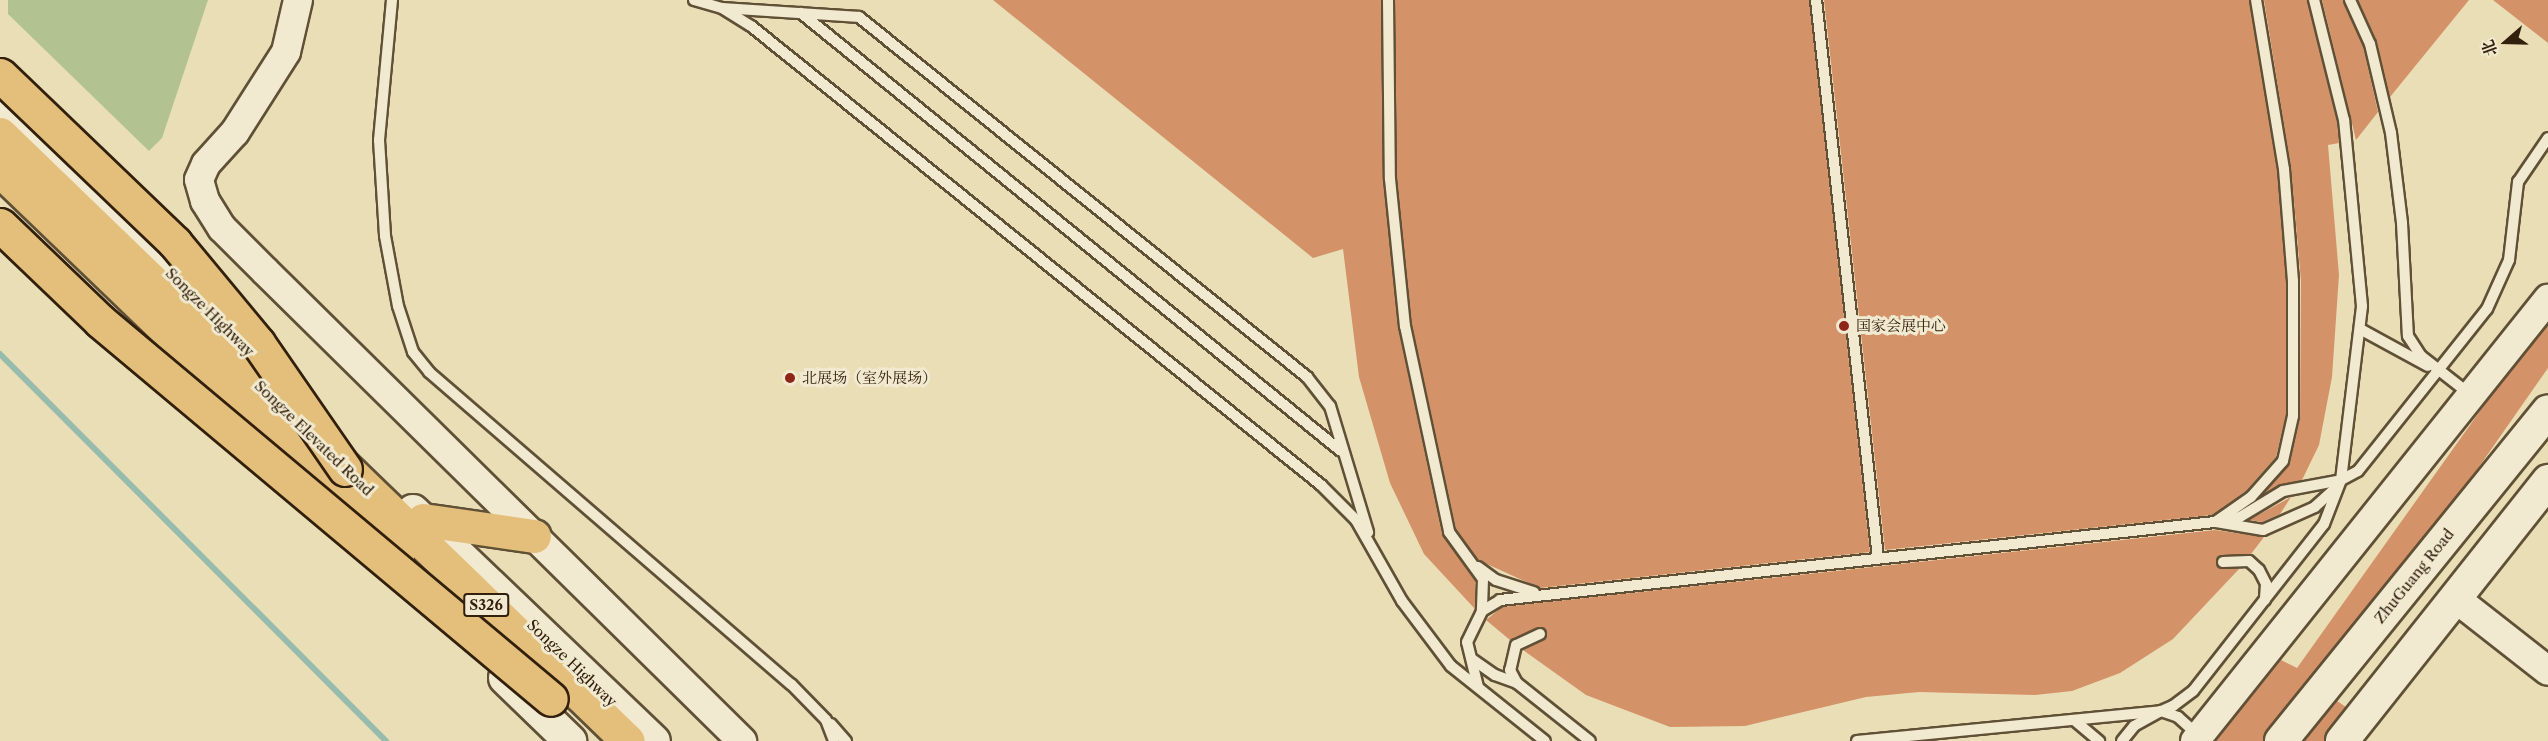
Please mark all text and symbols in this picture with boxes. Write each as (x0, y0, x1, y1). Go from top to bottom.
north arrow (2476, 12, 2536, 72)
text: 北 (2477, 37, 2501, 59)
street label: Songze Highway (162, 264, 258, 360)
place label: 国家会展中心 (1856, 317, 1946, 335)
marker: 国家会展中心 (1837, 319, 1851, 333)
place label: 北展场（室外展场） (802, 369, 937, 387)
marker: 北展场（室外展场） (783, 371, 797, 385)
street label: Songze Elevated Road (251, 377, 377, 499)
street label: ZhuGuang Road (2370, 525, 2458, 627)
road number: S326 (462, 594, 510, 616)
street label: Songze Highway (523, 616, 621, 710)

